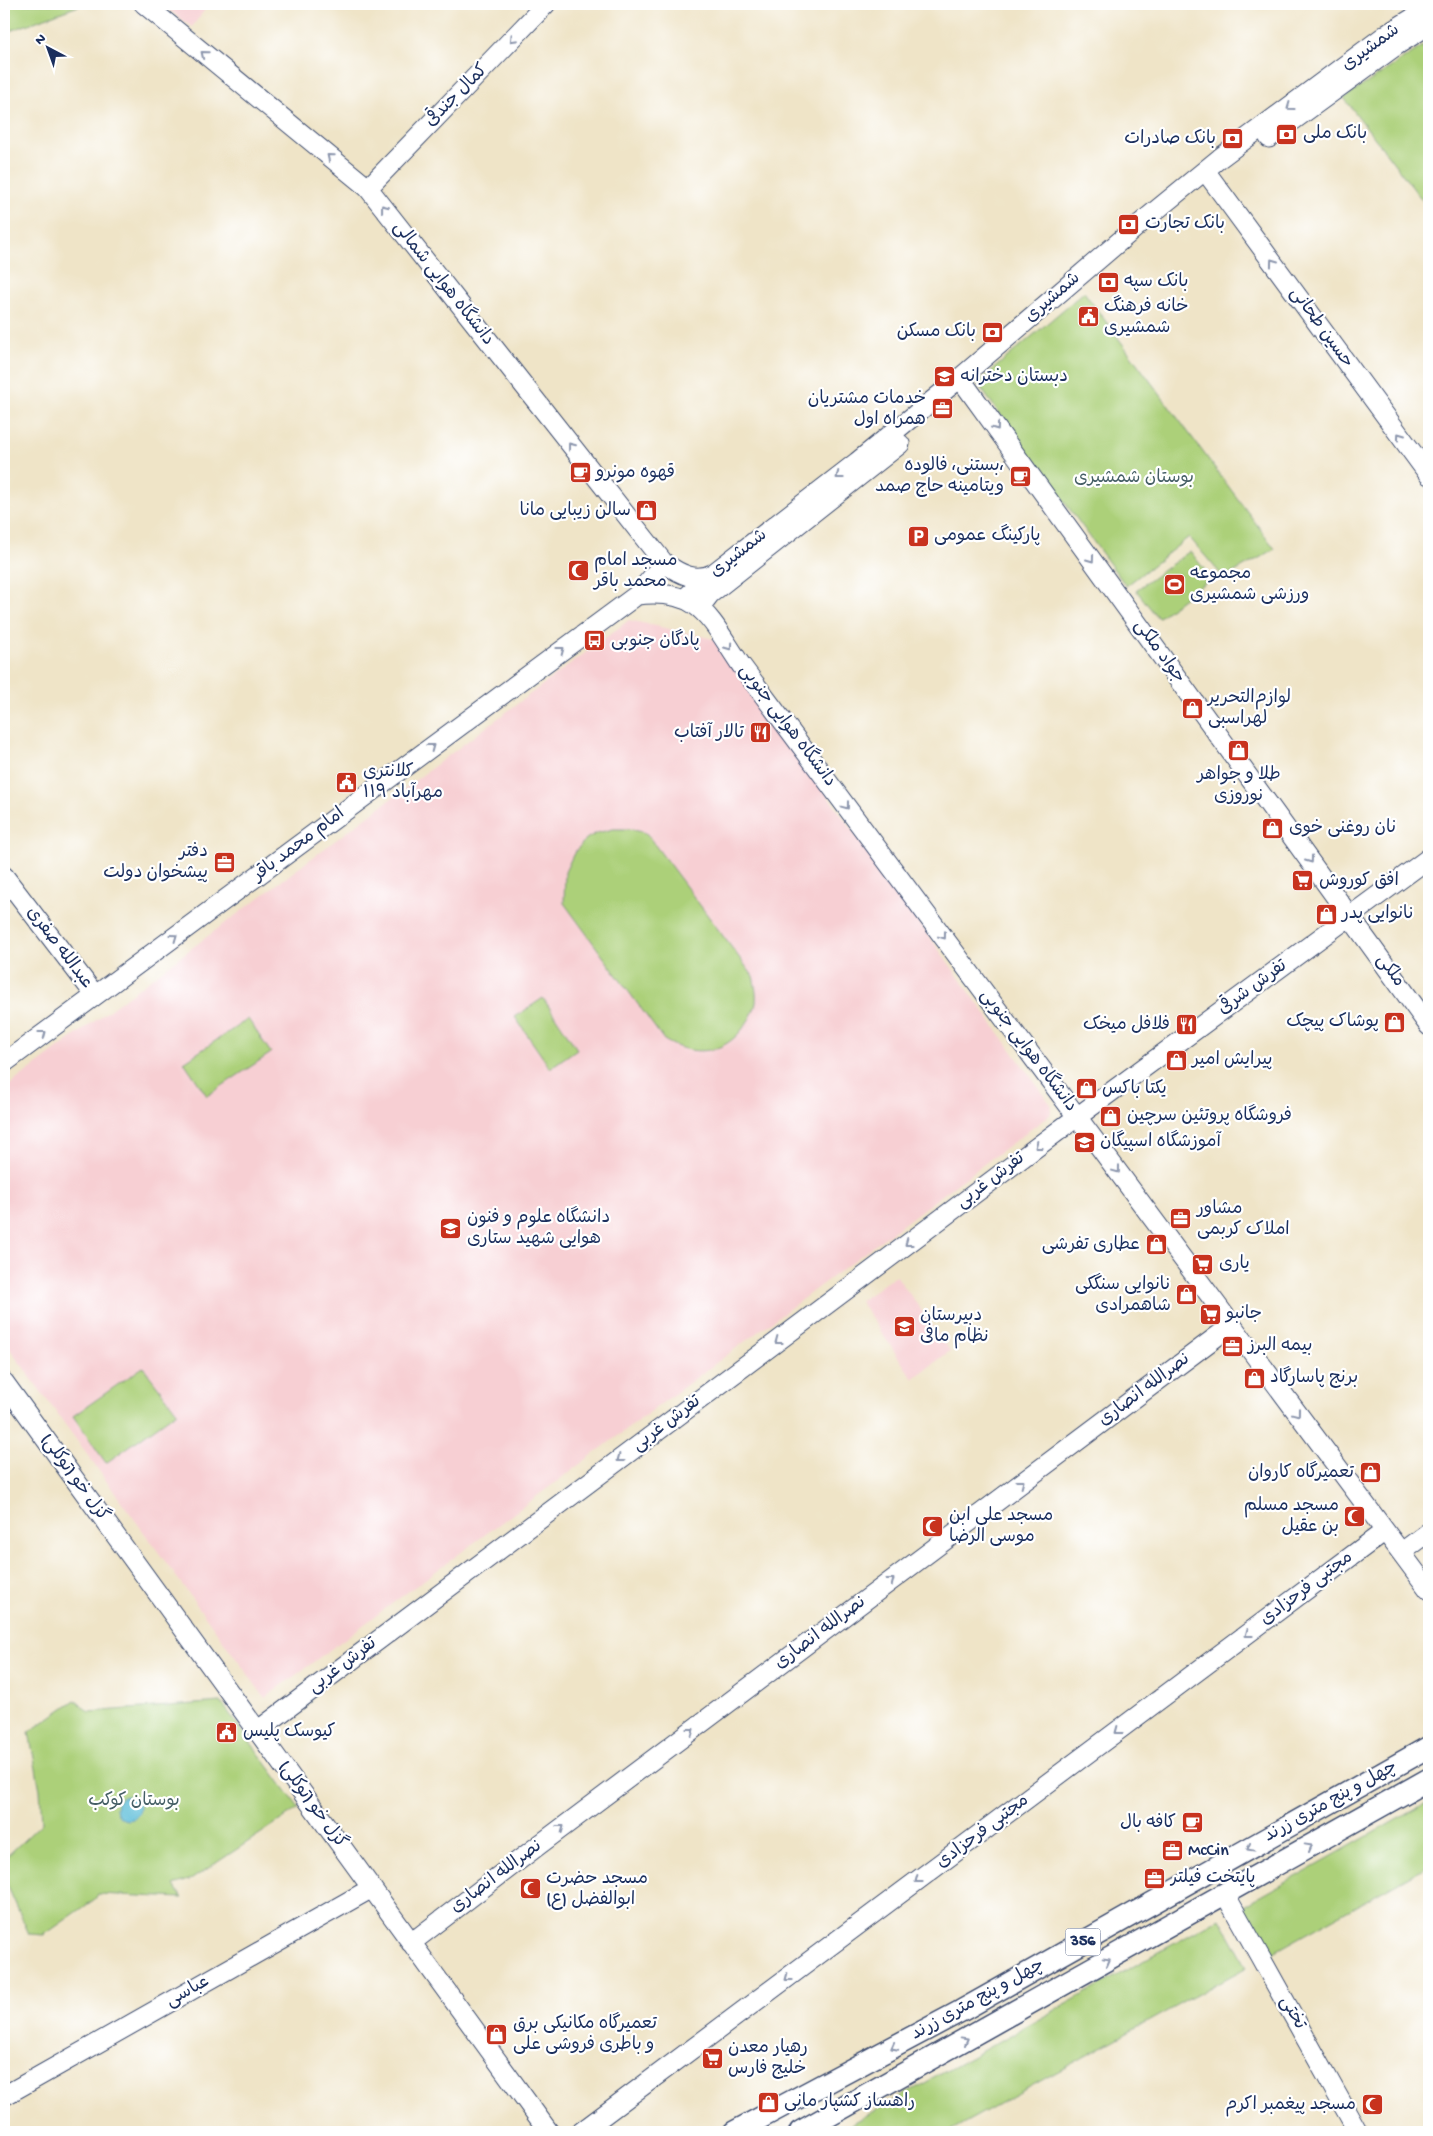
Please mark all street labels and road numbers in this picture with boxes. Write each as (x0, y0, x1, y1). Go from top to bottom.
street label: شمشیری (1338, 20, 1404, 76)
street label: کمال جندقی (418, 57, 493, 132)
street label: دانشگاه هوایی شمالی (388, 216, 500, 350)
street label: شمشیری (1021, 268, 1085, 328)
street label: حسین طحانی (1285, 283, 1357, 373)
street label: شمشیری (706, 525, 772, 583)
street label: جواد ملکی (1129, 616, 1189, 688)
street label: دانشگاه هوایی جنوبی (734, 659, 842, 792)
street label: امام محمد باقر (247, 804, 350, 889)
street label: عبدالله صفری (21, 903, 97, 993)
street label: ملکی (1371, 951, 1409, 991)
street label: تفرش شرقی (1212, 952, 1292, 1020)
street label: دانشگاه هوایی جنوبی (975, 984, 1083, 1117)
street label: تفرش غربی (953, 1148, 1030, 1214)
street label: نصرالله انصاری (1095, 1349, 1195, 1431)
street label: تفرش غربی (629, 1391, 706, 1457)
street label: گزل خو (توکلی) (35, 1429, 115, 1526)
street label: مجتبی فرحزادی (1257, 1547, 1357, 1631)
street label: نصرالله انصاری (771, 1592, 871, 1674)
street label: تفرش غربی (305, 1633, 382, 1699)
street label: گزل خو (توکلی) (273, 1756, 353, 1853)
street label: چهل و پنج متری زرند (1261, 1757, 1401, 1847)
street label: مجتبی فرحزادی (933, 1790, 1033, 1874)
street label: نصرالله انصاری (447, 1836, 547, 1918)
road number: 356 (1066, 1928, 1100, 1955)
street label: چهل و پنج متری زرند (908, 1955, 1048, 2045)
street label: عباسی (163, 1972, 213, 2012)
street label: تختی (1274, 1993, 1310, 2034)

